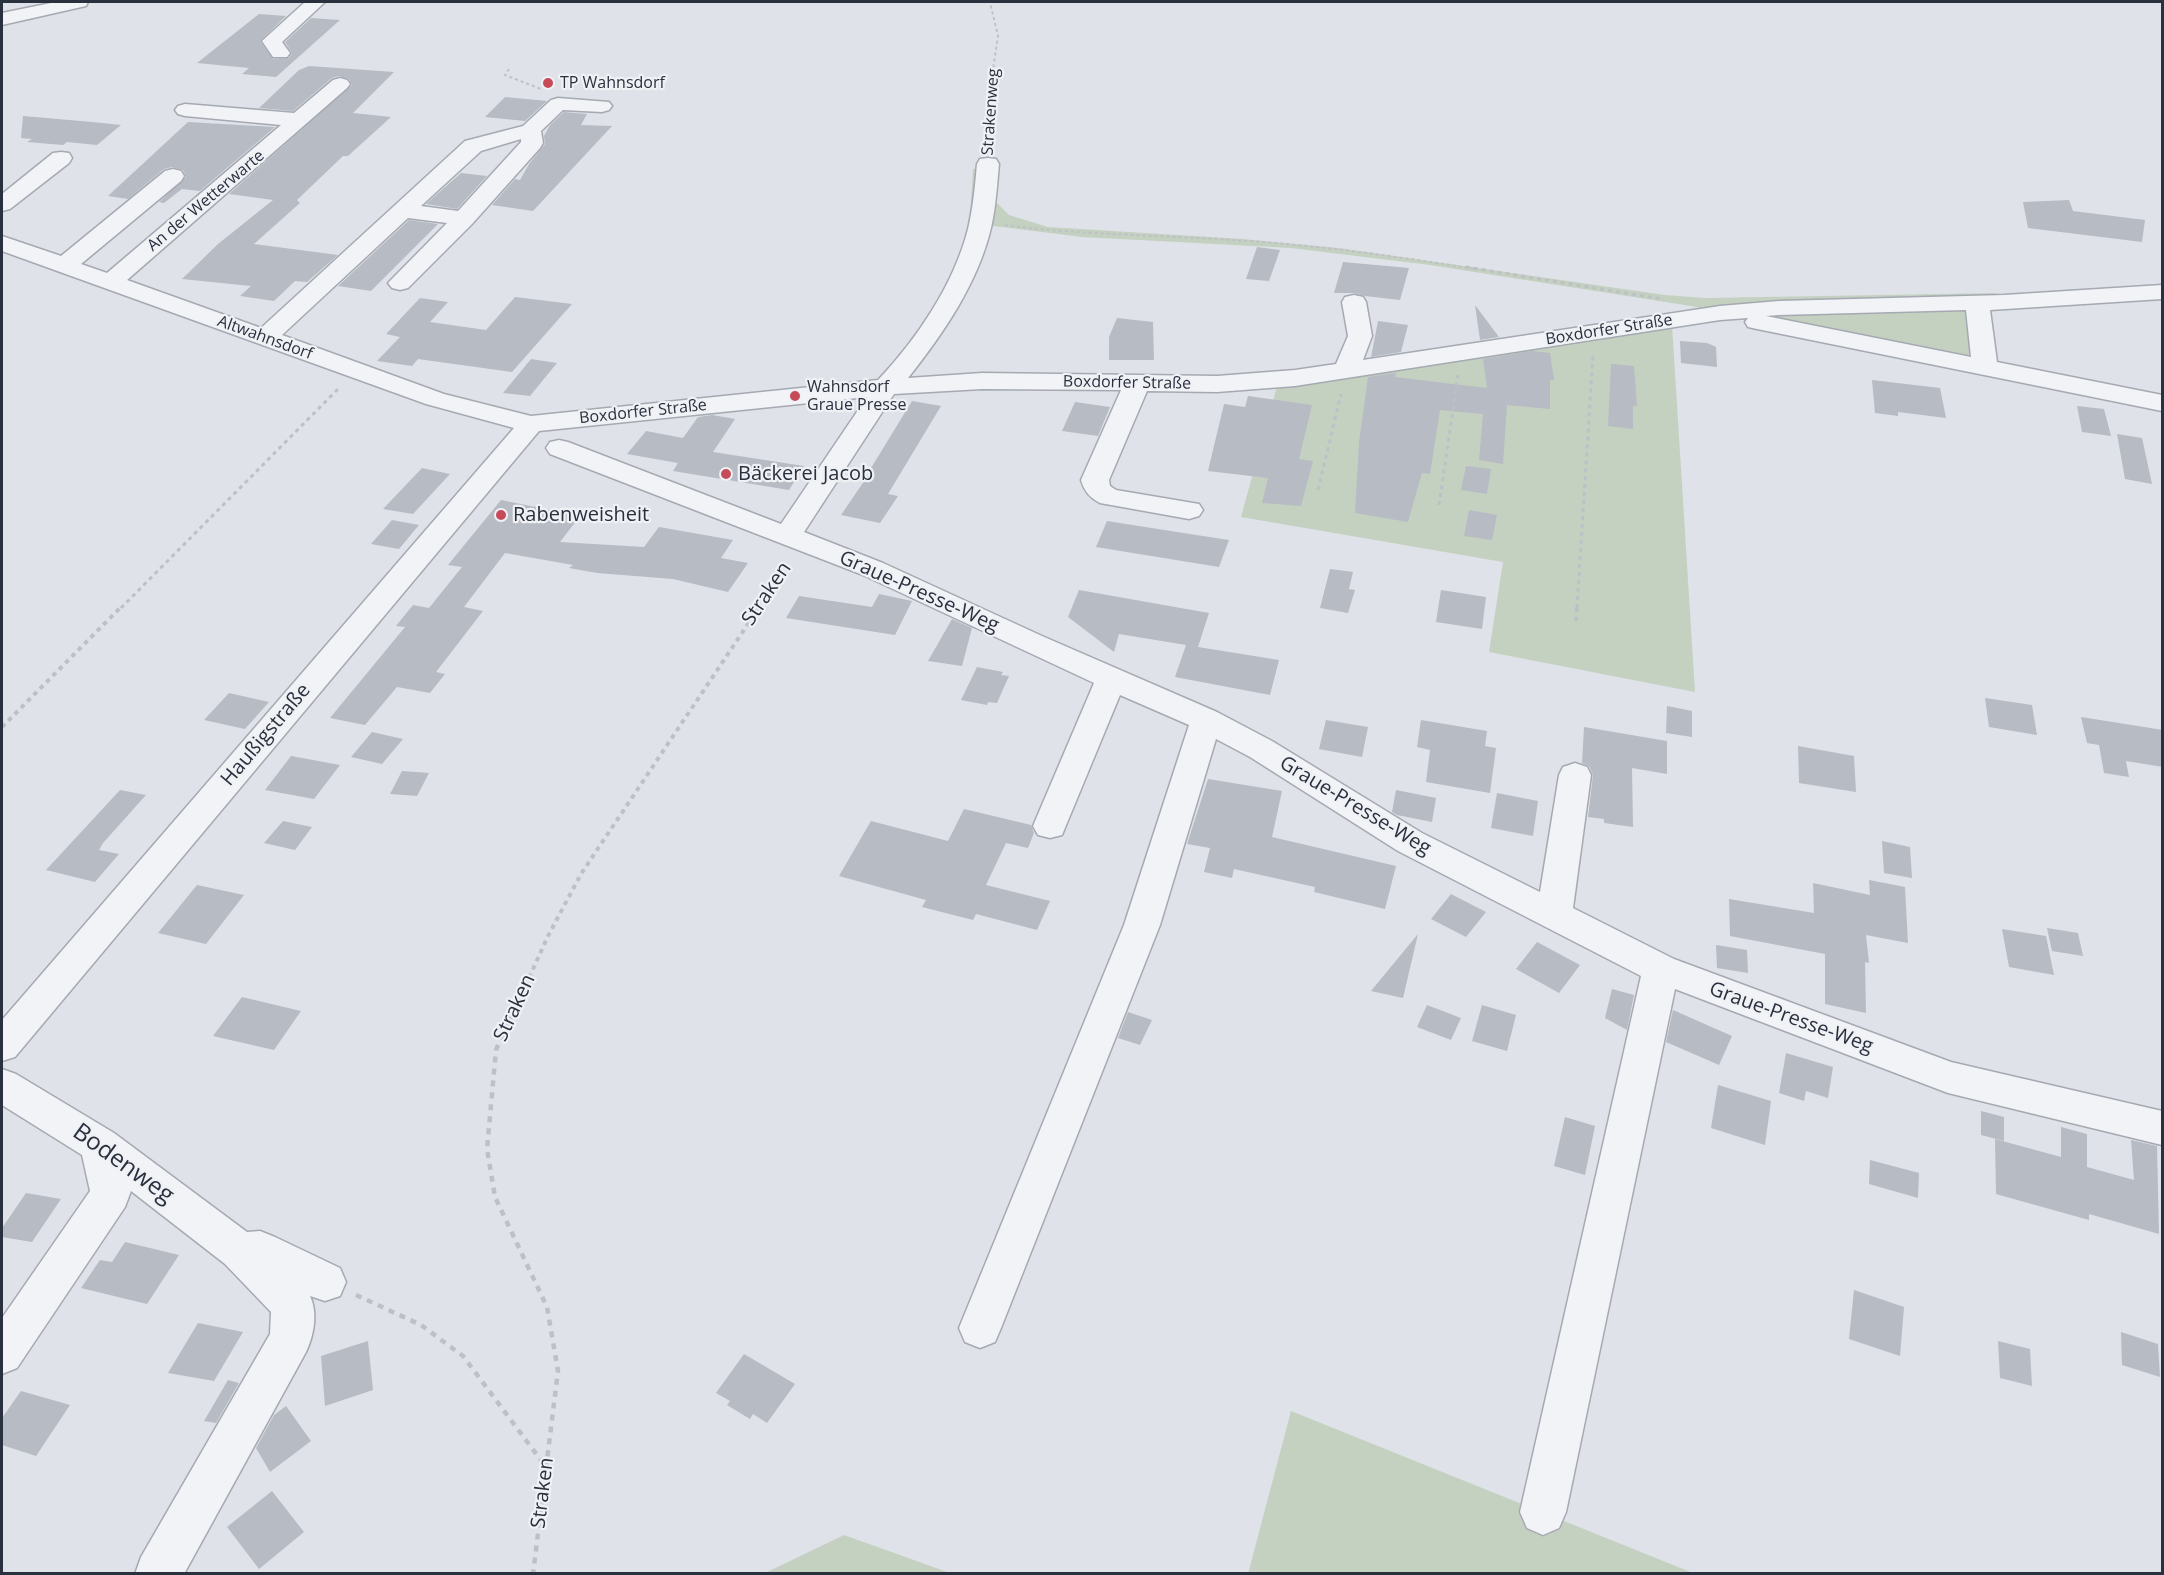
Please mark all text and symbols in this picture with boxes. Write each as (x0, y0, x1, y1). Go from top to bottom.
street label: Strakenweg (978, 68, 1004, 156)
place label: TP Wahnsdorf (560, 73, 665, 93)
marker: TP Wahnsdorf (541, 76, 555, 90)
street label: An der Wetterwarte (144, 146, 268, 256)
street label: Boxdorfer Straße (1544, 310, 1674, 350)
street label: Altwahnsdorf (215, 312, 315, 364)
street label: Boxdorfer Straße (1063, 372, 1191, 394)
place label: Wahnsdorf Graue Presse (807, 377, 906, 415)
marker: Wahnsdorf Graue Presse (788, 389, 802, 403)
street label: Boxdorfer Straße (578, 396, 708, 428)
place label: Bäckerei Jacob (738, 462, 873, 486)
marker: Bäckerei Jacob (719, 467, 733, 481)
place label: Rabenweisheit (513, 503, 649, 527)
marker: Rabenweisheit (494, 508, 508, 522)
street label: Graue-Presse-Weg (835, 546, 1003, 638)
street label: Straken (737, 558, 797, 630)
street label: Haußigstraße (216, 679, 316, 791)
street label: Graue-Presse-Weg (1275, 751, 1435, 861)
street label: Straken (489, 971, 541, 1045)
street label: Graue-Presse-Weg (1706, 977, 1876, 1059)
street label: Bodenweg (67, 1118, 179, 1210)
street label: Straken (527, 1456, 559, 1530)

